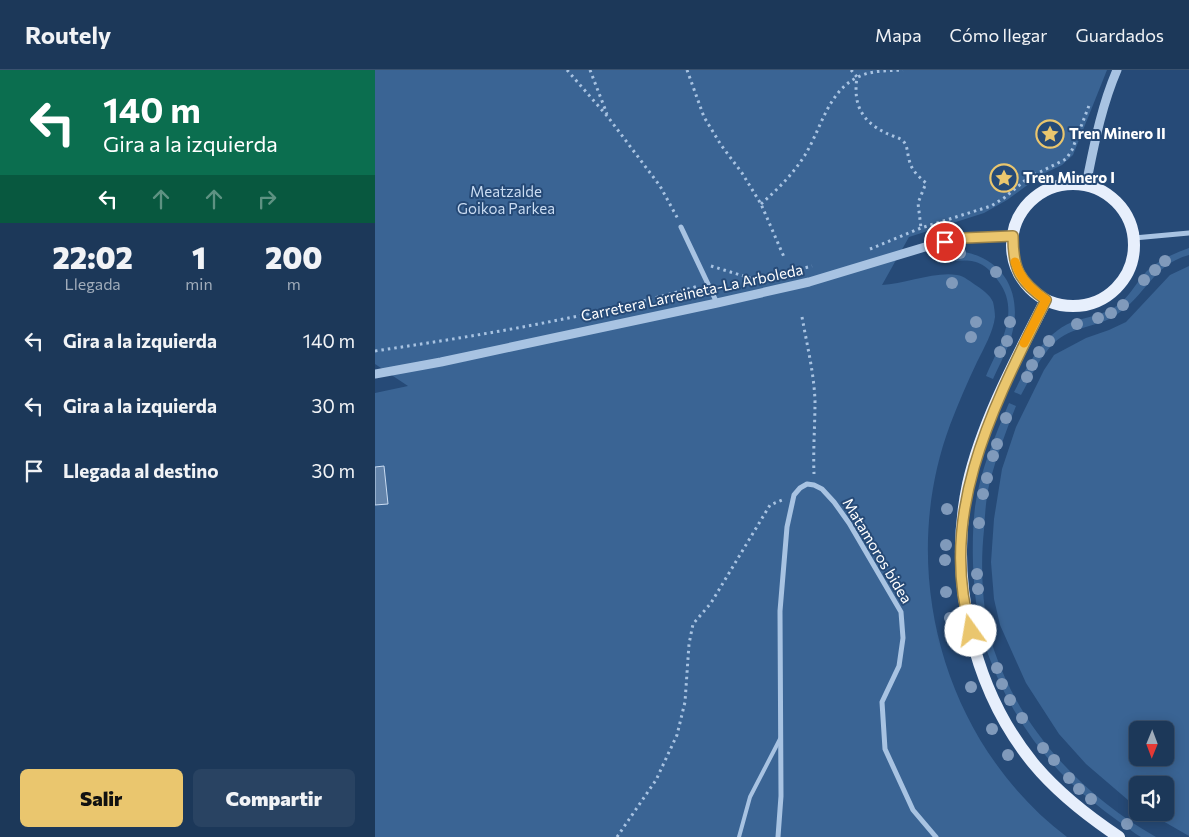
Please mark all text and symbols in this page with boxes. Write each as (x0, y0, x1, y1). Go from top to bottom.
text: Routely (25, 20, 111, 49)
text: Mapa (875, 24, 922, 46)
text: Cómo llegar (950, 24, 1047, 46)
text: Guardados (1075, 24, 1164, 46)
text: 140 m (103, 87, 201, 130)
icon: left (20, 90, 85, 155)
place icon: Tren Minero II (1035, 119, 1065, 149)
place label: Tren Minero II (1069, 124, 1166, 142)
text: Gira a la izquierda (103, 130, 278, 157)
place icon: Tren Minero I (989, 163, 1019, 193)
place label: Tren Minero I (1023, 168, 1115, 186)
park label: Meatzalde Goikoa Parkea (457, 182, 555, 217)
icon: left (94, 185, 122, 213)
icon: ahead (147, 185, 175, 213)
icon: ahead (200, 185, 228, 213)
icon: right (253, 185, 281, 213)
pin (924, 221, 966, 263)
icon: arrive (931, 228, 959, 256)
text: 22:02 (53, 238, 133, 275)
text: 1 (192, 238, 206, 275)
text: 200 (265, 238, 322, 275)
street label: Carretera Larreineta-La Arboleda (579, 260, 804, 324)
text: Llegada (65, 274, 121, 293)
text: min (185, 274, 213, 293)
text: m (287, 274, 301, 293)
icon: left (20, 327, 48, 355)
text: Gira a la izquierda (63, 329, 217, 352)
text: 140 m (303, 329, 355, 352)
icon: left (20, 392, 48, 420)
text: Gira a la izquierda (63, 394, 217, 417)
text: 30 m (312, 394, 355, 417)
icon: arrive (20, 457, 48, 485)
text: Llegada al destino (63, 459, 219, 482)
text: 30 m (312, 459, 355, 482)
street label: Matamoros bidea (839, 495, 916, 606)
position arrow (944, 604, 996, 656)
north arrow (1129, 721, 1174, 766)
map controls (1129, 721, 1174, 821)
button: Salir (20, 769, 183, 827)
button: Compartir (193, 769, 355, 827)
button: sound (1129, 776, 1174, 821)

